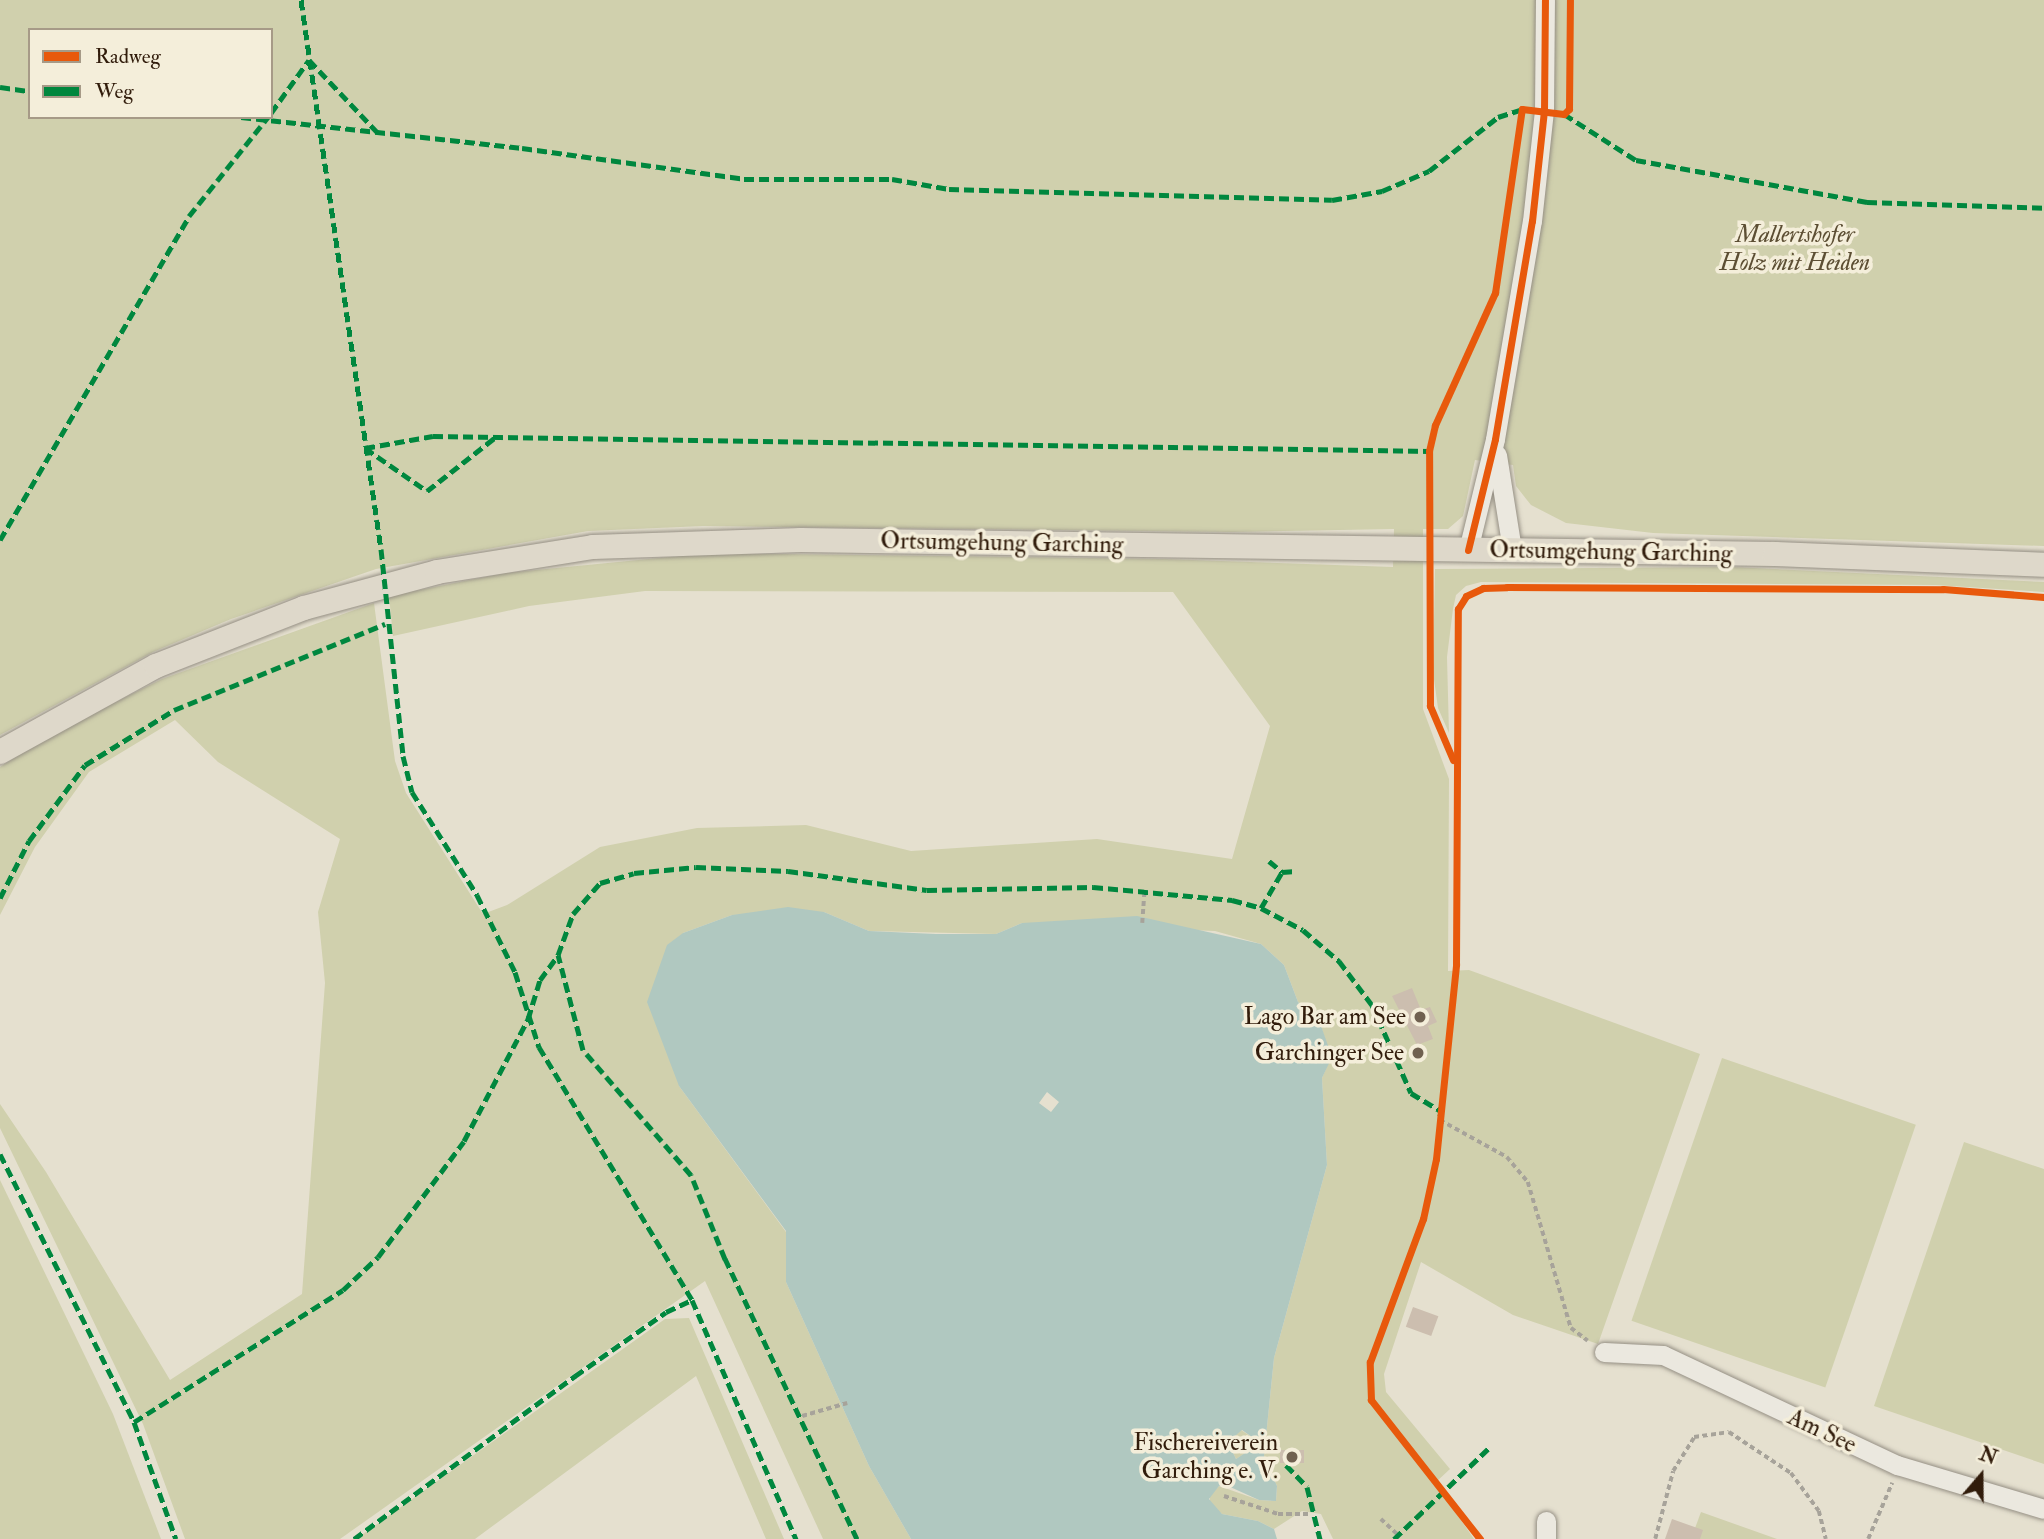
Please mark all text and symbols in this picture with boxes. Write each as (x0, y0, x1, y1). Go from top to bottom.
legend (28, 28, 273, 119)
text: Radweg (95, 43, 161, 70)
text: Weg (95, 78, 134, 105)
park label: Mallertshofer Holz mit Heiden (1720, 221, 1870, 277)
street label: Ortsumgehung Garching (880, 526, 1124, 560)
street label: Ortsumgehung Garching (1489, 535, 1733, 569)
place label: Lago Bar am See (1244, 1003, 1406, 1031)
marker: Lago Bar am See (1412, 1009, 1428, 1025)
place label: Garchinger See (1255, 1039, 1404, 1067)
marker: Garchinger See (1410, 1045, 1426, 1061)
street label: Am See (1783, 1403, 1861, 1459)
place label: Fischereiverein Garching e. V. (1133, 1429, 1278, 1485)
north arrow (1946, 1441, 2016, 1511)
text: N (1976, 1442, 2000, 1470)
marker: Fischereiverein Garching e. V. (1284, 1449, 1300, 1465)

